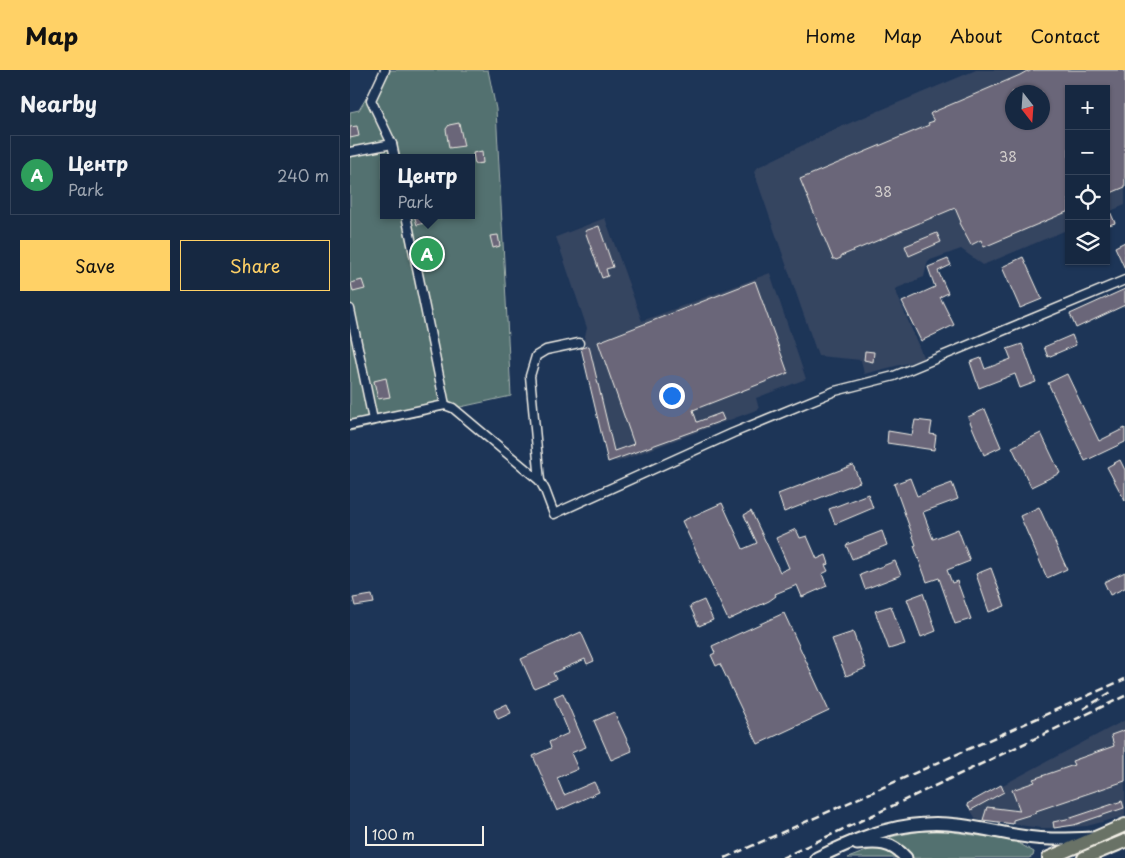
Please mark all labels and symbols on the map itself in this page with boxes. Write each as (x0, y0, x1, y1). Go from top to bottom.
north arrow (1005, 85, 1050, 130)
house number: 38 (999, 146, 1017, 167)
house number: 38 (874, 181, 892, 202)
pin: A (411, 235, 443, 273)
your location (659, 383, 685, 409)
scale bar (365, 823, 484, 846)

